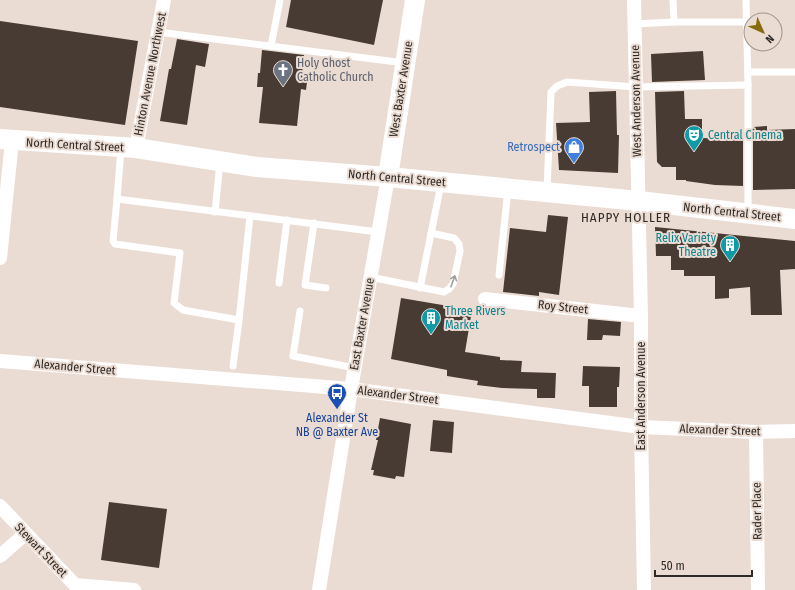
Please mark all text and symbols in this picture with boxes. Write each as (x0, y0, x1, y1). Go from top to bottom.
street label: Hinton Avenue Northwest (131, 11, 169, 137)
north arrow (743, 12, 783, 52)
text: N (763, 32, 777, 46)
street label: West Baxter Avenue (386, 40, 416, 138)
street label: West Anderson Avenue (628, 45, 644, 157)
place label: Holy Ghost Catholic Church (297, 56, 373, 84)
church icon: Holy Ghost Catholic Church (272, 59, 294, 87)
theatre icon: Central Cinema (683, 124, 705, 152)
place label: Central Cinema (708, 128, 782, 142)
street label: North Central Street (26, 135, 124, 155)
shop icon: Retrospect (563, 136, 585, 164)
place label: Retrospect (507, 140, 560, 154)
street label: North Central Street (348, 167, 446, 189)
street label: North Central Street (683, 200, 782, 224)
district label: HAPPY HOLLER (581, 210, 671, 225)
place label: Relix Variety Theatre (656, 231, 717, 259)
building icon: Relix Variety Theatre (719, 234, 741, 262)
one-way arrow (449, 276, 457, 288)
street label: East Baxter Avenue (347, 277, 377, 371)
street label: Roy Street (537, 297, 589, 317)
place label: Three Rivers Market (445, 304, 505, 332)
building icon: Three Rivers Market (420, 307, 442, 335)
street label: East Anderson Avenue (634, 342, 648, 450)
street label: Alexander Street (34, 356, 116, 378)
bus stop icon: Alexander St NB @ Baxter Ave (326, 382, 348, 410)
street label: Alexander Street (357, 383, 439, 407)
place label: Alexander St NB @ Baxter Ave (296, 411, 378, 439)
street label: Alexander Street (679, 422, 761, 438)
street label: Rader Place (749, 482, 765, 540)
street label: Stewart Street (12, 520, 70, 580)
scale bar (655, 552, 752, 578)
text: 50 m (661, 559, 685, 573)

